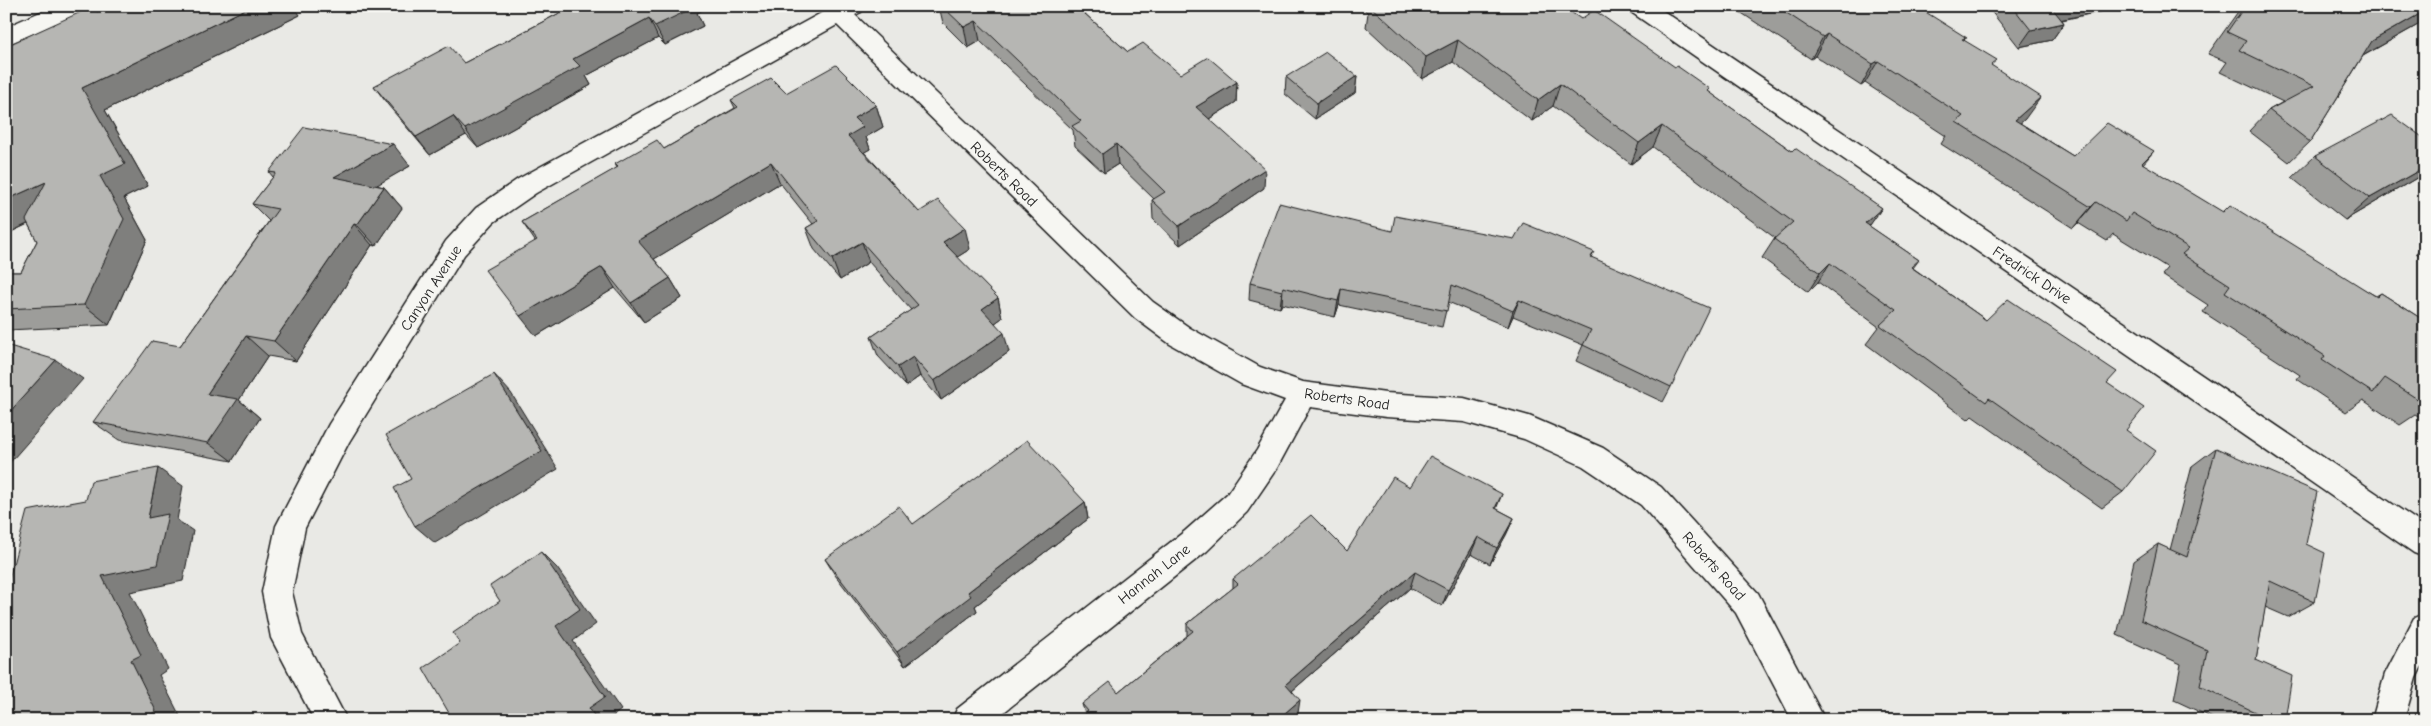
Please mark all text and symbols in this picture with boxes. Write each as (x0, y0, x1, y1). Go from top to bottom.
street label: Roberts Road (967, 138, 1041, 210)
street label: Canyon Avenue (397, 241, 466, 334)
street label: Fredrick Drive (1989, 242, 2075, 308)
street label: Roberts Road (1303, 384, 1391, 414)
street label: Roberts Road (1678, 528, 1750, 604)
street label: Hannah Lane (1114, 540, 1194, 608)

